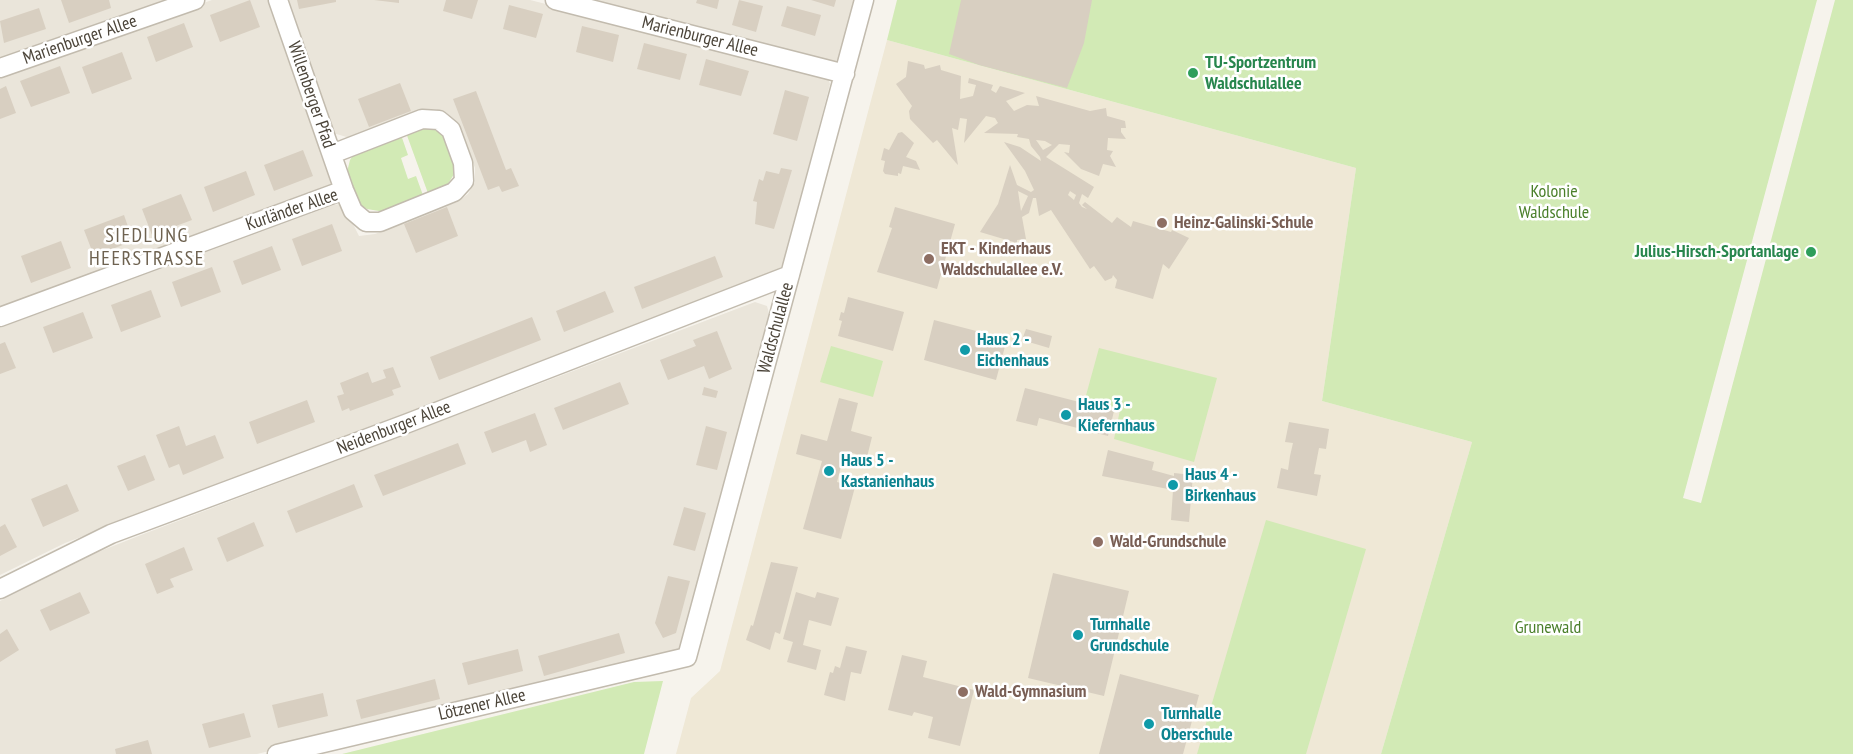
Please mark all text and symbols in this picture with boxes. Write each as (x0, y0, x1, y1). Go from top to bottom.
street label: Marienburger Allee (20, 10, 140, 70)
street label: Marienburger Allee (640, 12, 760, 62)
street label: Willenberger Pfad (283, 39, 339, 151)
place label: TU-Sportzentrum Waldschulallee (1205, 52, 1316, 94)
marker: TU-Sportzentrum Waldschulallee (1186, 66, 1200, 80)
park label: Kolonie Waldschule (1519, 181, 1589, 224)
street label: Kurländer Allee (243, 184, 341, 236)
place label: Heinz-Galinski-Schule (1174, 212, 1314, 234)
marker: Heinz-Galinski-Schule (1155, 216, 1169, 230)
district label: SIEDLUNG HEERSTRASSE (89, 224, 205, 271)
place label: EKT - Kinderhaus Waldschulallee e.V. (941, 238, 1063, 280)
place label: Julius-Hirsch-Sportanlage (1635, 241, 1799, 263)
marker: Julius-Hirsch-Sportanlage (1804, 245, 1818, 259)
marker: EKT - Kinderhaus Waldschulallee e.V. (922, 252, 936, 266)
street label: Waldschulallee (753, 280, 799, 376)
place label: Haus 2 - Eichenhaus (977, 329, 1049, 372)
marker: Haus 2 - Eichenhaus (958, 343, 972, 357)
place label: Haus 3 - Kiefernhaus (1078, 394, 1155, 436)
street label: Neidenburger Allee (334, 396, 454, 460)
marker: Haus 3 - Kiefernhaus (1059, 408, 1073, 422)
place label: Haus 5 - Kastanienhaus (841, 450, 934, 492)
marker: Haus 5 - Kastanienhaus (822, 464, 836, 478)
place label: Haus 4 - Birkenhaus (1185, 464, 1256, 506)
marker: Haus 4 - Birkenhaus (1166, 478, 1180, 492)
place label: Wald-Grundschule (1110, 531, 1227, 553)
marker: Wald-Grundschule (1091, 535, 1105, 549)
place label: Turnhalle Grundschule (1090, 614, 1169, 656)
park label: Grunewald (1515, 617, 1581, 639)
marker: Turnhalle Grundschule (1071, 628, 1085, 642)
place label: Wald-Gymnasium (975, 681, 1086, 703)
street label: Lötzener Allee (436, 684, 528, 726)
marker: Wald-Gymnasium (956, 685, 970, 699)
place label: Turnhalle Oberschule (1161, 703, 1233, 746)
marker: Turnhalle Oberschule (1142, 717, 1156, 731)

